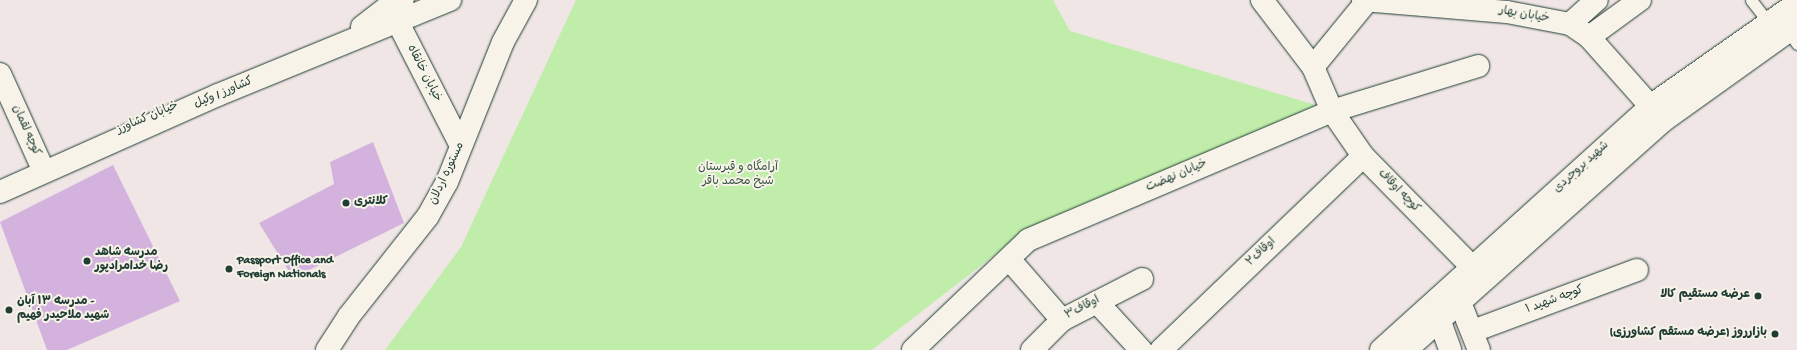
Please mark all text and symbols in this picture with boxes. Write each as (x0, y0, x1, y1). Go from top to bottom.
street label: خیابان بهار (1498, 5, 1550, 27)
street label: خیابان خانقاه (402, 43, 444, 105)
street label: کشاورز / وکیل (192, 75, 256, 113)
street label: خیابان کشاورز (115, 100, 181, 138)
street label: کوچه لقمان (7, 103, 43, 159)
street label: شهید بروجردی (1551, 139, 1613, 197)
street label: مستوره اردلان (427, 140, 469, 208)
street label: خیابان نهضت (1144, 158, 1210, 196)
park label: آرامگاه و قبرستان شیخ محمد باقر (698, 162, 778, 190)
street label: کوچه اوقاف (1374, 167, 1422, 217)
place label: کلانتری (354, 196, 388, 210)
marker: کلانتری (341, 198, 351, 208)
street label: اوقاف۲ (1244, 236, 1280, 270)
place label: مدرسه شاهد رضا خدامرادپور (95, 247, 168, 275)
place label: Passport Office and Foreign Nationals (237, 255, 333, 283)
marker: مدرسه شاهد رضا خدامرادپور (82, 256, 92, 266)
marker: Passport Office and Foreign Nationals (224, 264, 234, 274)
street label: کوچه شهید ۱ (1524, 284, 1586, 318)
place label: عرضه مستقیم کالا (1660, 289, 1750, 303)
marker: عرضه مستقیم کالا (1753, 291, 1763, 301)
street label: اوقاف۳ (1063, 294, 1103, 324)
place label: مدرسه ۱۳ آبان - شهید ملاحیدر فهیم (17, 296, 109, 324)
marker: مدرسه ۱۳ آبان - شهید ملاحیدر فهیم (4, 305, 14, 315)
place label: بازارروز (عرضه مستقم کشاورزی) (1609, 327, 1767, 341)
marker: بازارروز (عرضه مستقم کشاورزی) (1770, 329, 1780, 339)

